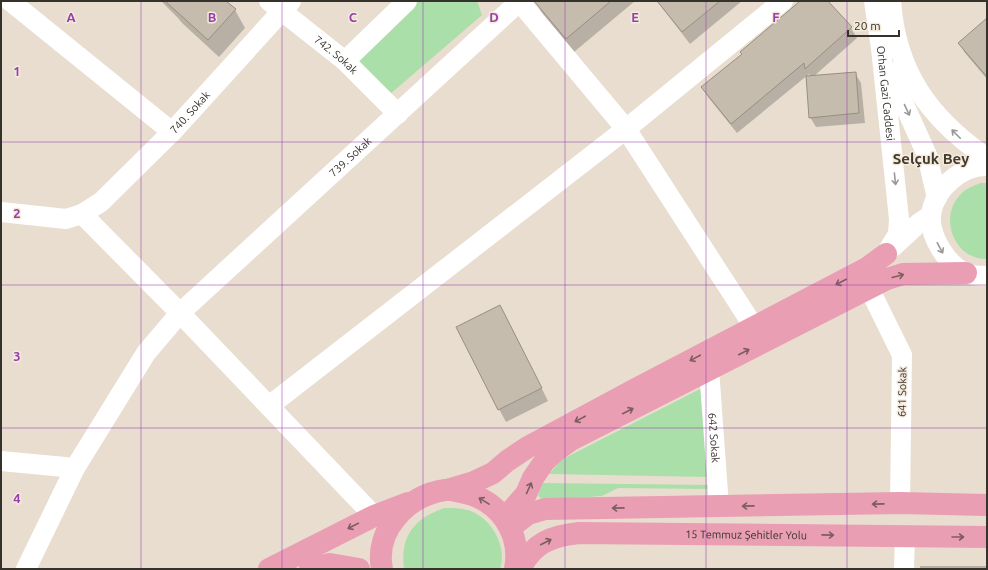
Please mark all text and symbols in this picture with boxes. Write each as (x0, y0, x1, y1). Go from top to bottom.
text: A (66, 10, 76, 24)
text: B (208, 10, 217, 24)
text: C (349, 10, 358, 24)
text: D (489, 10, 499, 24)
text: E (631, 10, 639, 24)
text: F (772, 10, 780, 24)
scale bar (848, 12, 899, 38)
text: 20 m (854, 19, 881, 32)
street label: 742. Sokak (312, 33, 361, 77)
street label: Orhan Gazi Caddesi (875, 45, 897, 141)
text: 1 (13, 64, 21, 78)
street label: 740. Sokak (168, 88, 212, 136)
one-way arrow (904, 103, 911, 115)
one-way arrow (951, 130, 961, 139)
street label: 739. Sokak (327, 134, 374, 179)
district label: Selçuk Bey (893, 150, 969, 168)
one-way arrow (891, 172, 899, 185)
text: 2 (13, 206, 21, 220)
one-way arrow (937, 242, 945, 254)
one-way arrow (892, 272, 905, 279)
one-way arrow (835, 278, 847, 286)
one-way arrow (738, 347, 750, 355)
text: 3 (13, 349, 21, 363)
one-way arrow (689, 354, 701, 362)
street label: 641 Sokak (896, 366, 908, 417)
one-way arrow (622, 406, 634, 414)
street label: 642 Sokak (706, 412, 722, 464)
one-way arrow (574, 416, 586, 423)
one-way arrow (525, 483, 533, 495)
text: 4 (13, 491, 21, 505)
one-way arrow (478, 496, 490, 504)
one-way arrow (872, 500, 885, 508)
one-way arrow (742, 502, 755, 510)
one-way arrow (612, 504, 625, 512)
one-way arrow (348, 523, 360, 531)
street label: 15 Temmuz Şehitler Yolu (685, 528, 807, 541)
one-way arrow (821, 532, 834, 539)
one-way arrow (951, 533, 964, 541)
one-way arrow (540, 538, 552, 545)

